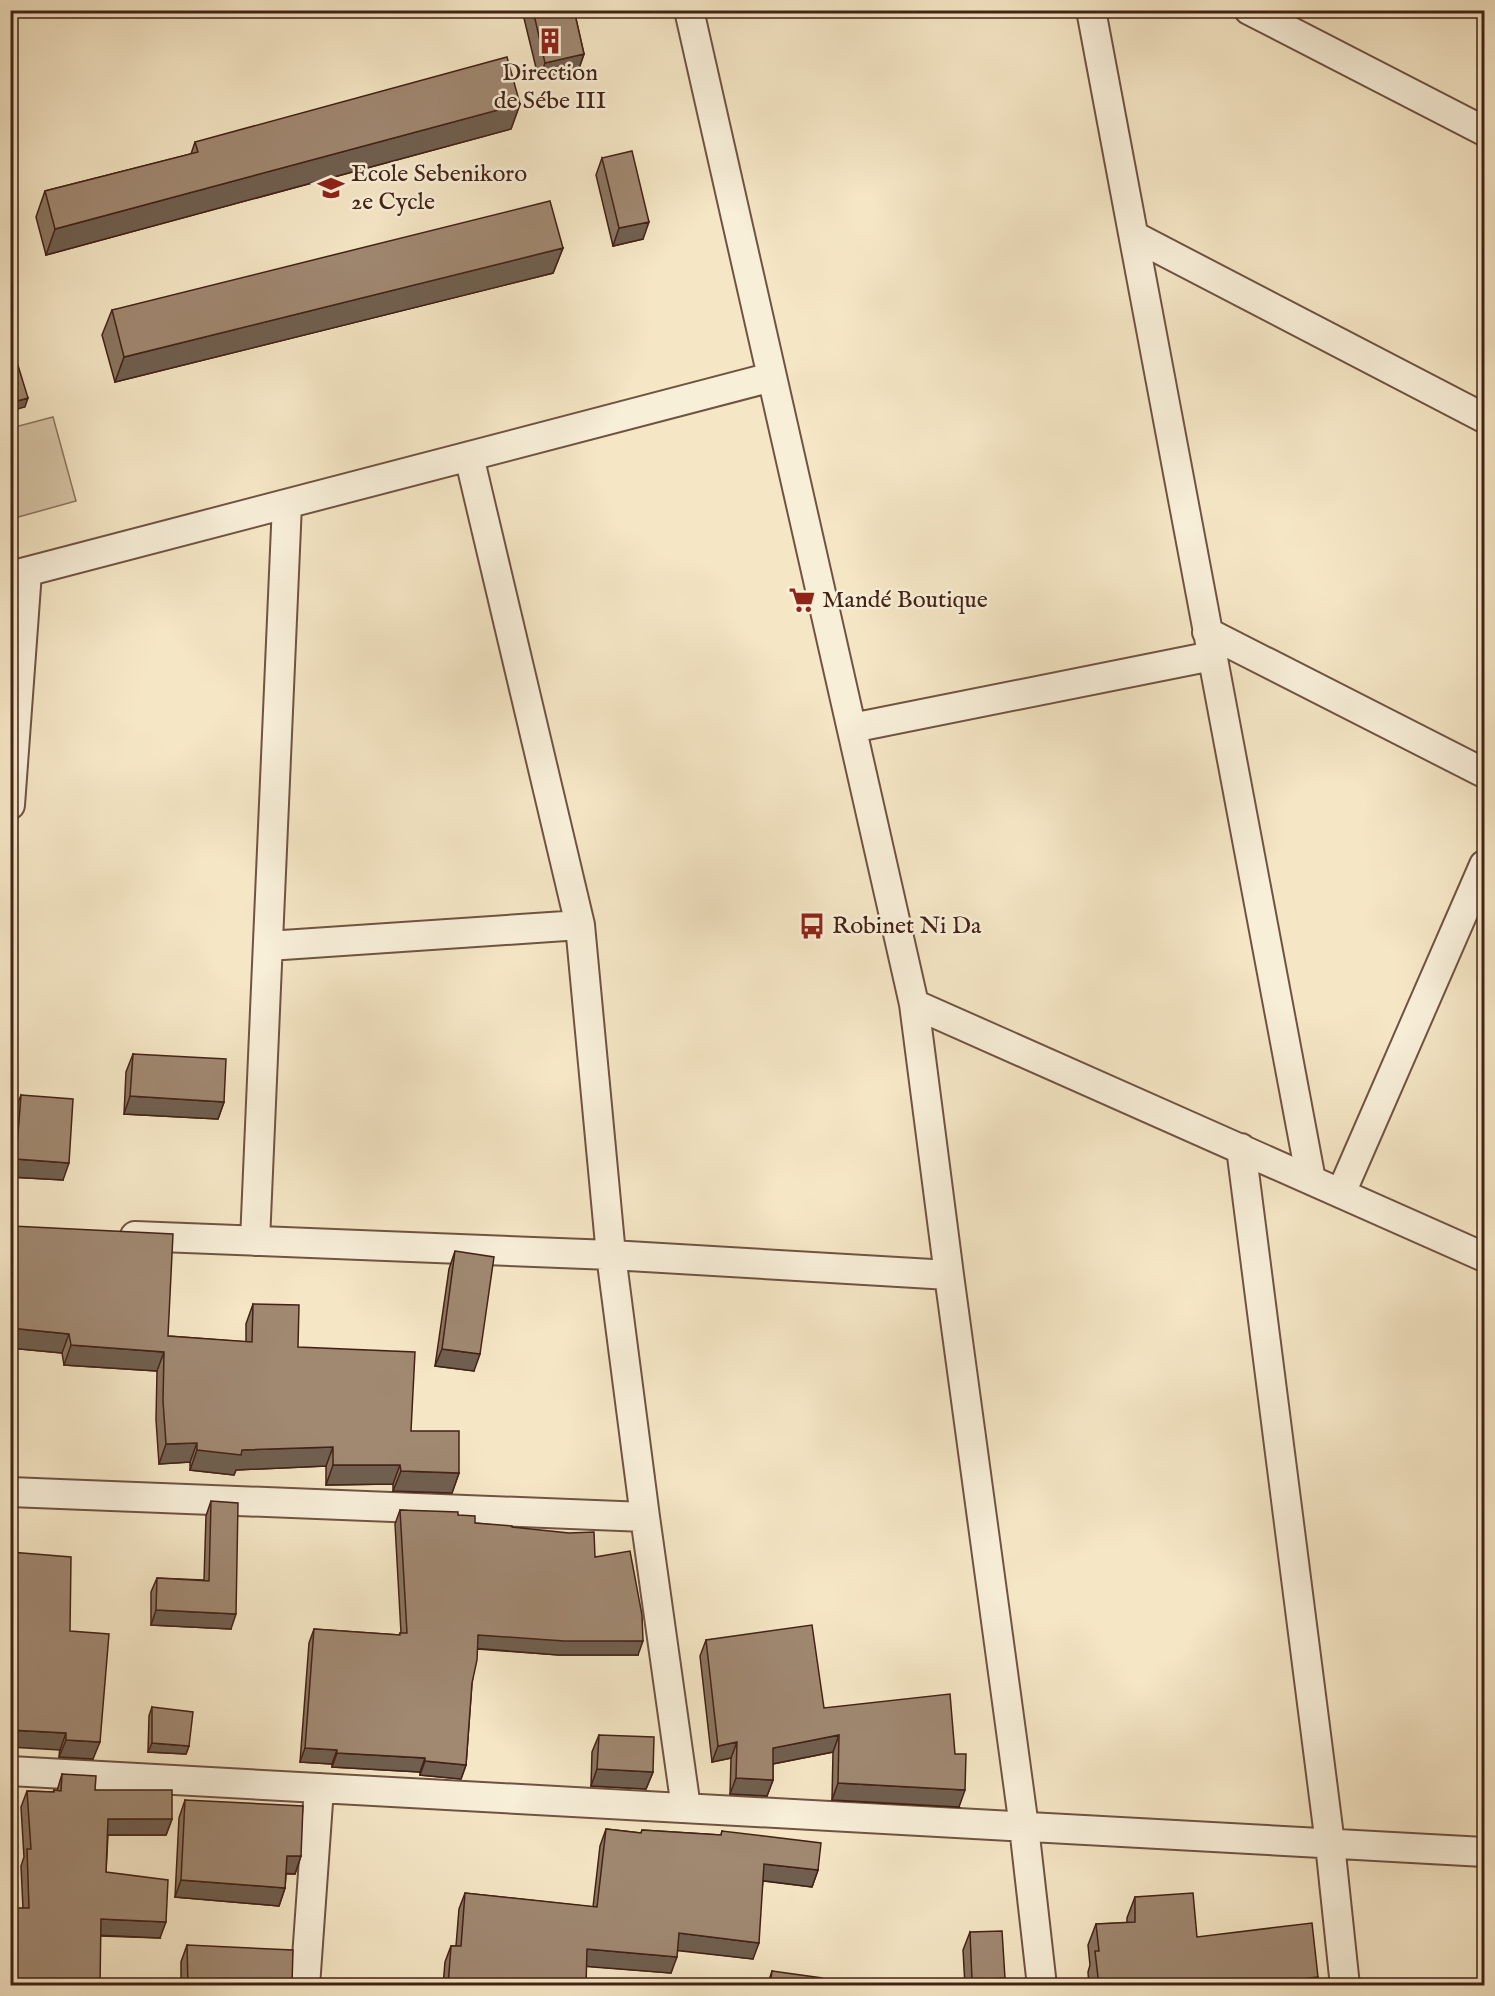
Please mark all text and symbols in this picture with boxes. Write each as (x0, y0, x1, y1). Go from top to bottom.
building icon: Direction de Sébe III (535, 26, 565, 56)
place label: Direction de Sébe III (494, 58, 606, 117)
place label: Ecole Sebenikoro 2e Cycle (351, 159, 527, 218)
school or university icon: Ecole Sebenikoro 2e Cycle (316, 173, 346, 203)
supermarket icon: Mandé Boutique (787, 585, 817, 615)
place label: Mandé Boutique (822, 585, 988, 616)
bus stop icon: Robinet Ni Da (797, 911, 827, 941)
place label: Robinet Ni Da (832, 911, 982, 942)

